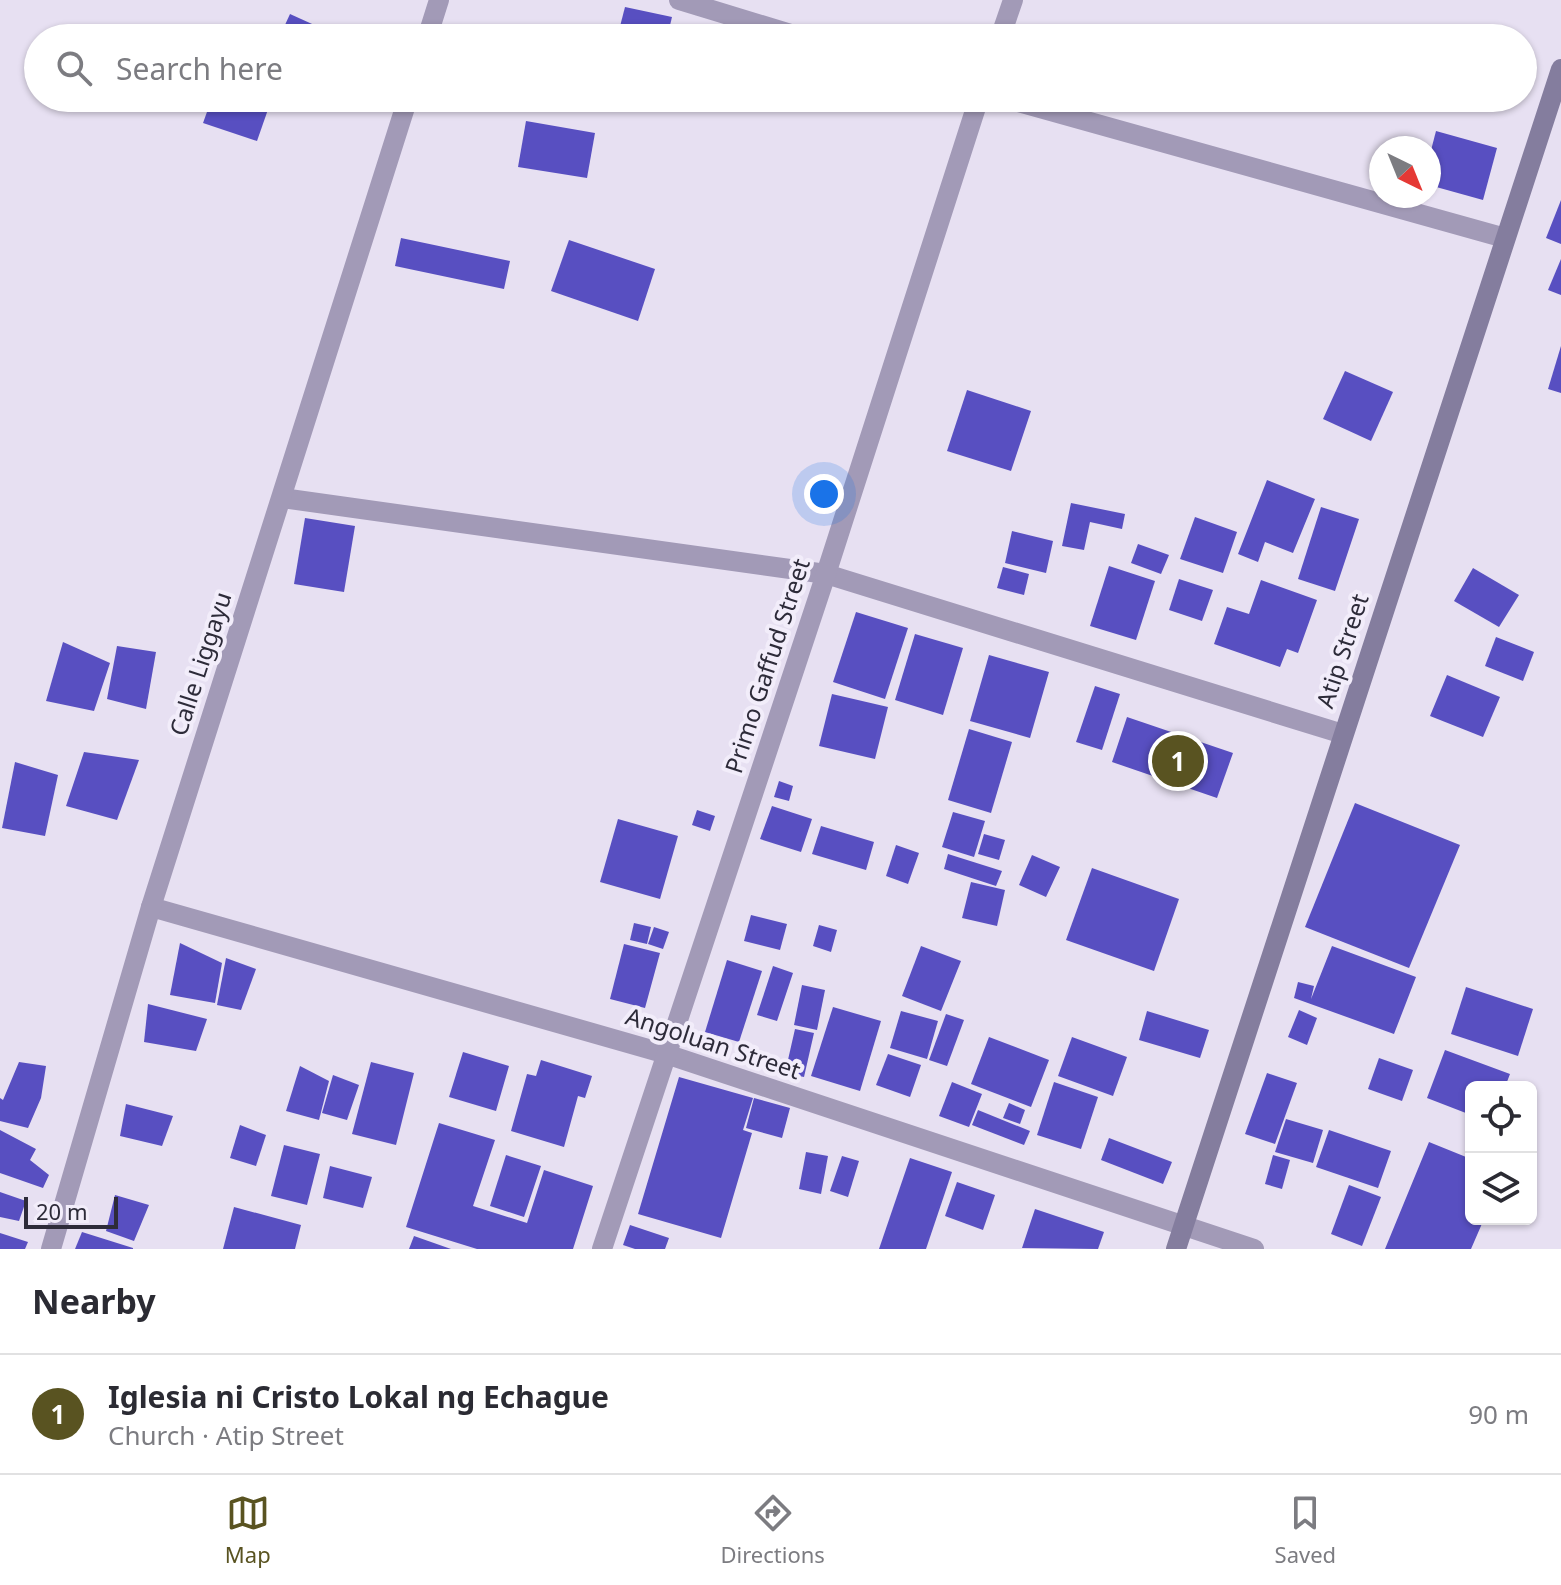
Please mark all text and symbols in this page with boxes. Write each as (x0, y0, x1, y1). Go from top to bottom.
search box (24, 24, 1537, 112)
icon: search (52, 46, 96, 90)
text: Search here (116, 48, 283, 89)
north arrow (1369, 136, 1441, 208)
your location (804, 474, 844, 514)
street label: Primo Gaffud Street (716, 554, 817, 777)
street label: Calle Liggayu (161, 587, 238, 740)
street label: Atip Street (1308, 589, 1376, 712)
pin: 1 (1152, 731, 1204, 791)
street label: Angoluan Street (622, 999, 805, 1086)
map controls (1465, 1081, 1537, 1225)
button: locate (1465, 1081, 1537, 1153)
button: layers (1465, 1153, 1537, 1225)
scale bar (24, 1193, 118, 1229)
text: 20 m (36, 1196, 87, 1226)
text: Nearby (32, 1278, 156, 1324)
text: Iglesia ni Cristo Lokal ng Echague (108, 1376, 609, 1417)
text: 1 (51, 1396, 65, 1432)
text: 90 m (1468, 1396, 1529, 1432)
text: Church · Atip Street (108, 1417, 344, 1453)
tab: Map (225, 1491, 271, 1569)
tab: Directions (720, 1491, 825, 1569)
tab: Saved (1275, 1491, 1336, 1569)

